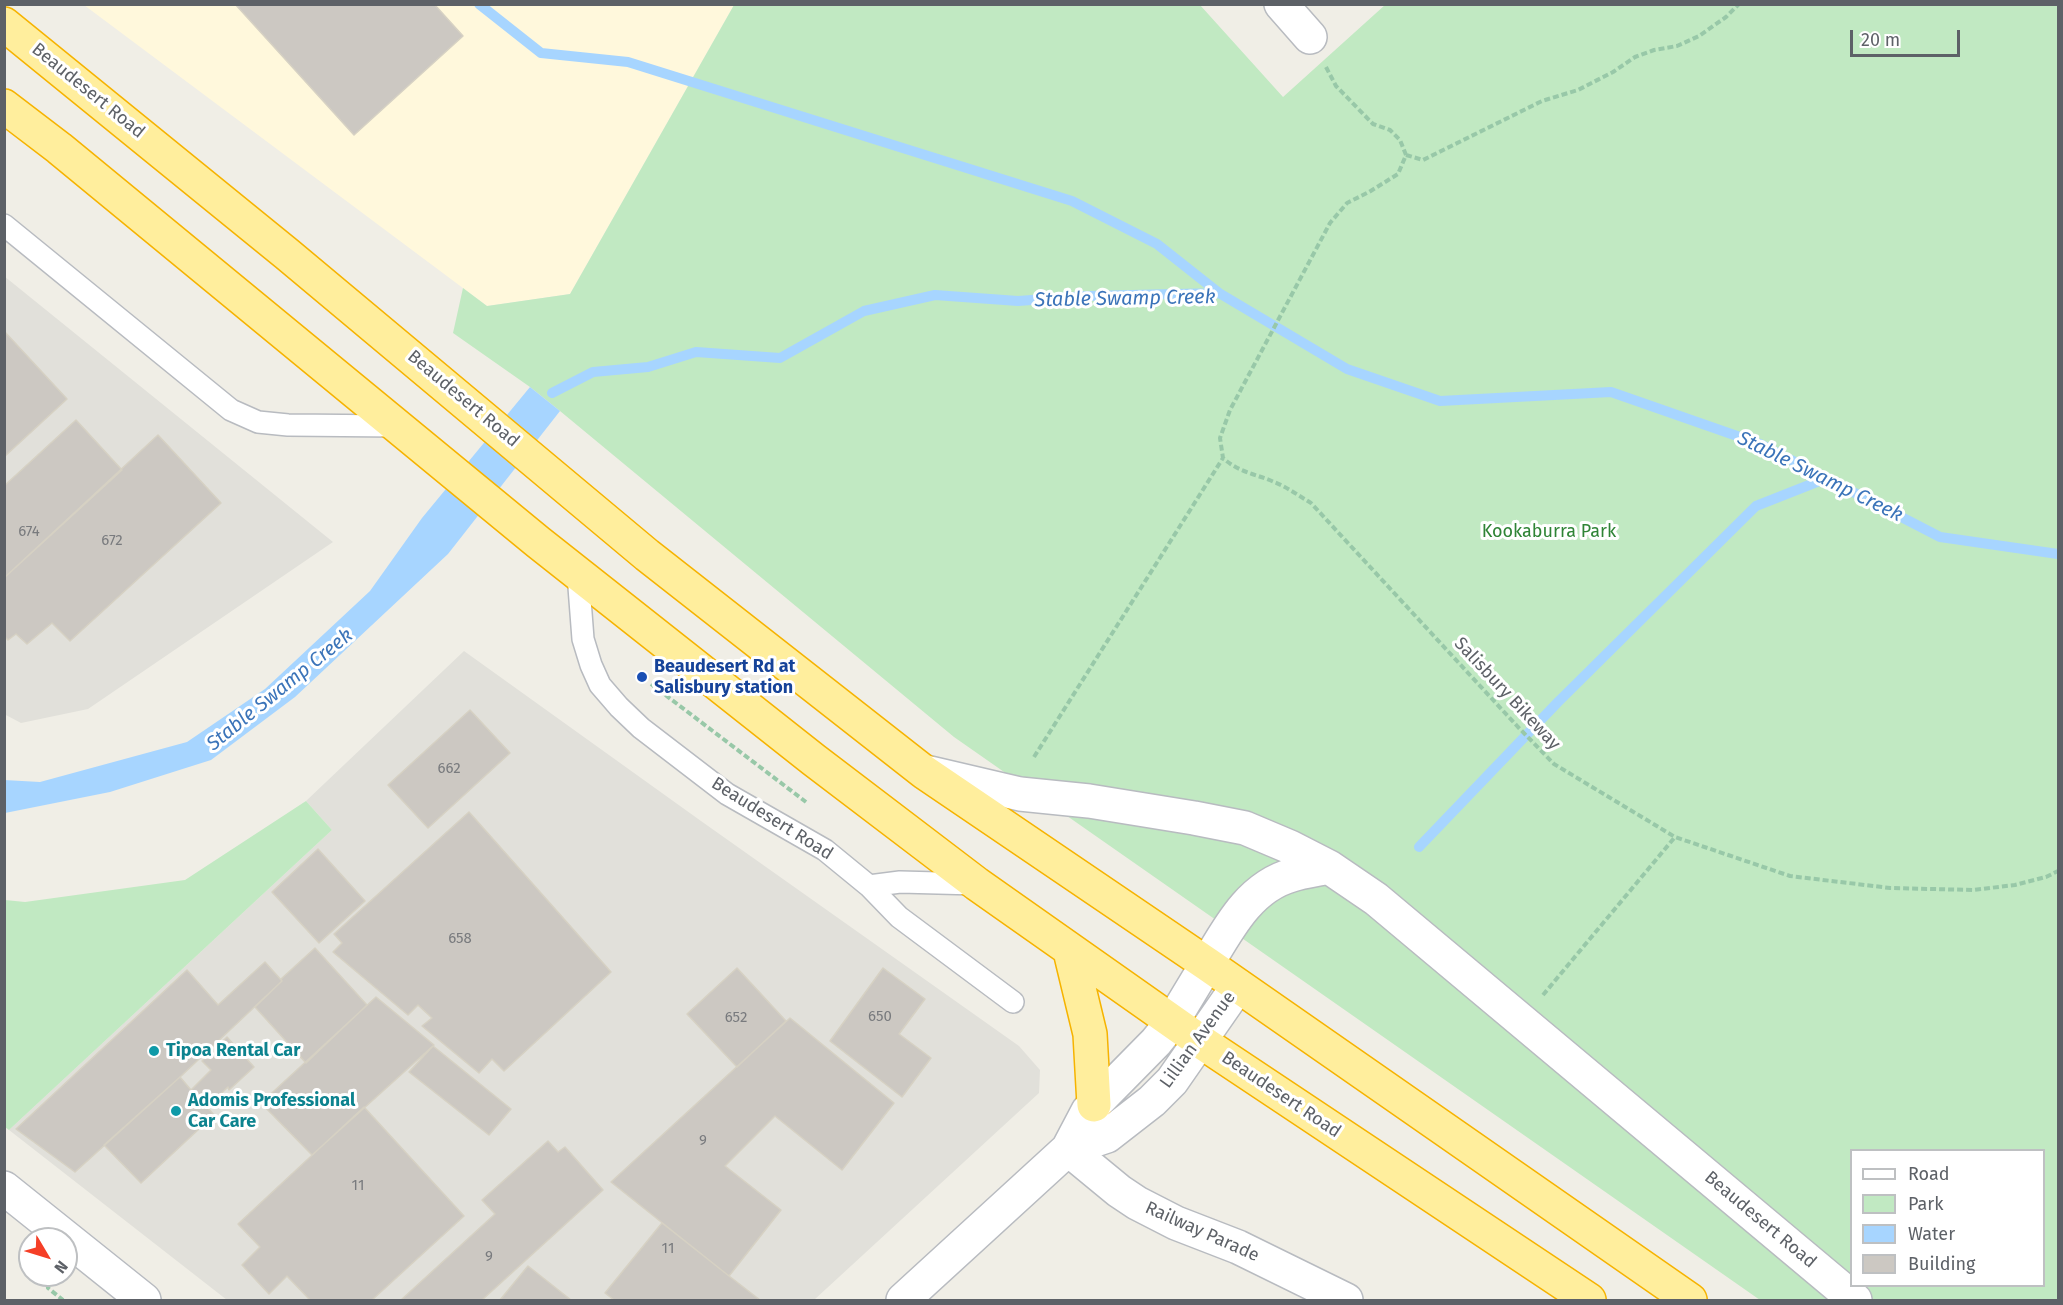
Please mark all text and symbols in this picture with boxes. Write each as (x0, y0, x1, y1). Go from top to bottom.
scale bar (1853, 18, 1962, 56)
text: 20 m (1861, 29, 1900, 51)
street label: Beaudesert Road (27, 39, 149, 143)
water label: Stable Swamp Creek (1034, 285, 1216, 313)
street label: Beaudesert Road (403, 346, 523, 452)
water label: Stable Swamp Creek (1733, 427, 1907, 527)
park label: Kookaburra Park (1482, 521, 1616, 543)
house number: 674 (18, 523, 40, 541)
house number: 672 (101, 532, 123, 550)
water label: Stable Swamp Creek (202, 624, 358, 756)
street label: Salisbury Bikeway (1449, 633, 1565, 755)
place label: Beaudesert Rd at Salisbury station (654, 656, 796, 698)
marker: Beaudesert Rd at Salisbury station (635, 670, 649, 684)
house number: 662 (437, 760, 461, 778)
street label: Beaudesert Road (707, 773, 837, 865)
house number: 658 (448, 930, 472, 948)
street label: Lillian Avenue (1156, 987, 1240, 1093)
house number: 650 (868, 1008, 892, 1026)
house number: 652 (725, 1009, 747, 1027)
place label: Tipoa Rental Car (166, 1040, 300, 1062)
marker: Tipoa Rental Car (147, 1044, 161, 1058)
street label: Beaudesert Road (1217, 1047, 1345, 1143)
place label: Adomis Professional Car Care (188, 1090, 355, 1132)
marker: Adomis Professional Car Care (169, 1104, 183, 1118)
house number: 9 (699, 1132, 707, 1150)
legend (1850, 1149, 2045, 1287)
text: Road (1908, 1163, 1950, 1185)
street label: Beaudesert Road (1700, 1167, 1820, 1273)
house number: 11 (352, 1177, 364, 1195)
text: Park (1908, 1193, 1943, 1215)
street label: Railway Parade (1142, 1197, 1262, 1267)
text: Water (1908, 1223, 1955, 1245)
north arrow (18, 1227, 78, 1287)
house number: 11 (662, 1240, 674, 1258)
house number: 9 (485, 1248, 493, 1266)
text: Building (1908, 1253, 1975, 1275)
text: N (50, 1257, 72, 1277)

